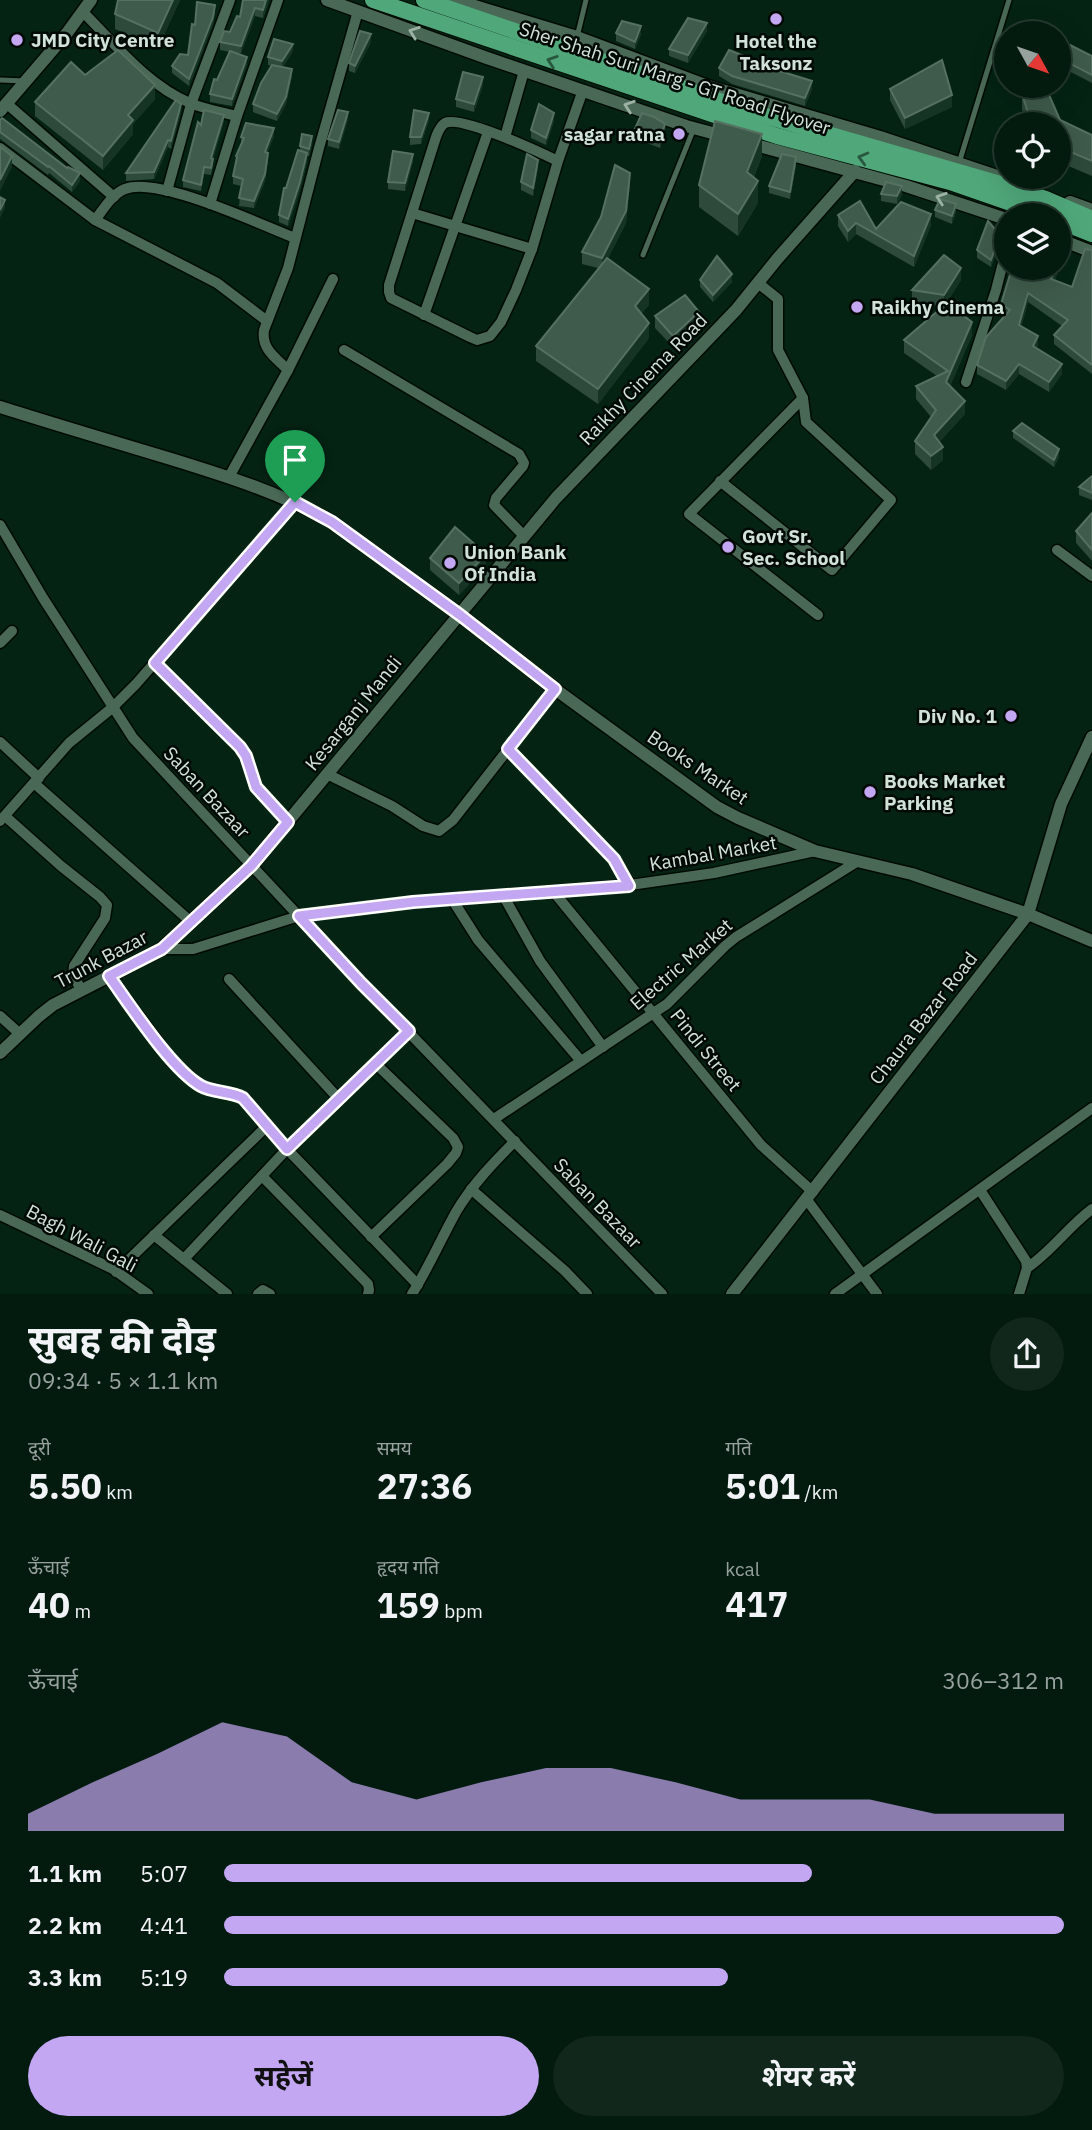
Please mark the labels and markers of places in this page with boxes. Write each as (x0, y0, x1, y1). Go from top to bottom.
marker: Hotel the Taksonz (768, 11, 784, 27)
place label: JMD City Centre (31, 28, 175, 52)
place label: Hotel the Taksonz (735, 29, 817, 75)
marker: JMD City Centre (9, 32, 25, 48)
place label: sagar ratna (564, 122, 665, 146)
marker: sagar ratna (671, 126, 687, 142)
place label: Raikhy Cinema (871, 295, 1004, 319)
marker: Raikhy Cinema (849, 299, 865, 315)
pin (265, 430, 325, 502)
place label: Govt Sr. Sec. School (742, 524, 845, 570)
marker: Govt Sr. Sec. School (720, 539, 736, 555)
place label: Union Bank Of India (464, 540, 566, 586)
marker: Union Bank Of India (442, 555, 458, 571)
place label: Div No. 1 (918, 704, 998, 728)
marker: Div No. 1 (1003, 708, 1019, 724)
place label: Books Market Parking (884, 769, 1005, 815)
marker: Books Market Parking (862, 784, 878, 800)

